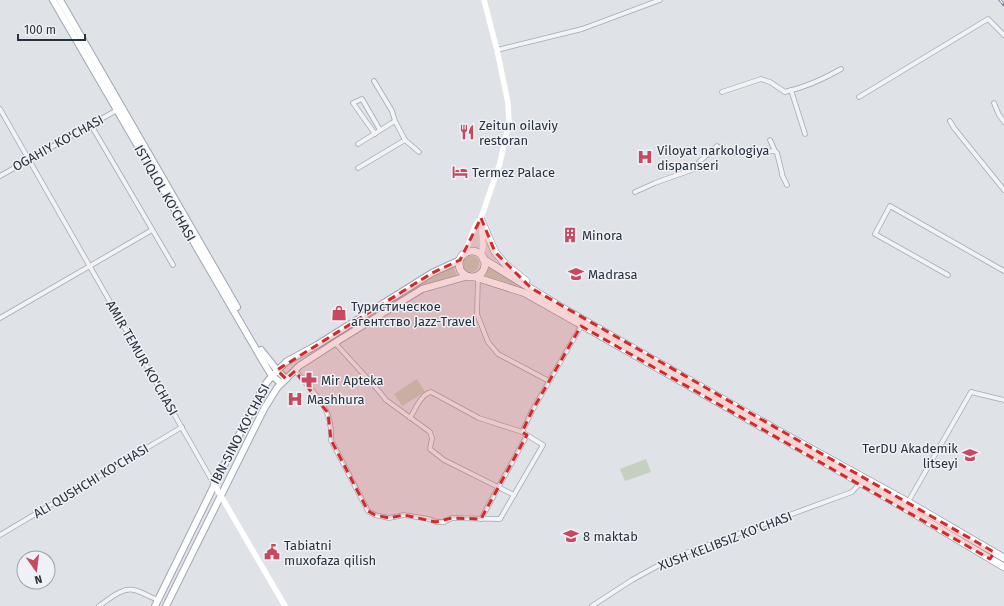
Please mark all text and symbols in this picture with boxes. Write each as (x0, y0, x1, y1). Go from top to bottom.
scale bar (18, 16, 85, 42)
text: 100 m (24, 23, 56, 37)
street label: OGAHIY KO'CHASI (10, 112, 106, 174)
place label: Zeitun oilaviy restoran (479, 118, 559, 148)
restaurant icon: Zeitun oilaviy restoran (458, 123, 476, 141)
street label: ISTIQLOL KO'CHASI (131, 142, 199, 244)
place label: Viloyat narkologiya dispanseri (657, 143, 769, 173)
hospital icon: Viloyat narkologiya dispanseri (636, 148, 654, 166)
hotel icon: Termez Palace (451, 163, 469, 181)
place label: Termez Palace (472, 165, 555, 180)
building icon: Minora (561, 226, 579, 244)
place label: Minora (582, 228, 623, 243)
school or university icon: Madrasa (567, 265, 585, 283)
place label: Madrasa (588, 267, 637, 282)
street label: AMIR TEMUR KO'CHASI (103, 298, 181, 418)
place label: Туристическое агентство Jazz-Travel (351, 299, 476, 329)
shop icon: Туристическое агентство Jazz-Travel (330, 304, 348, 322)
pharmacy icon: Mir Apteka (300, 371, 318, 389)
place label: Mir Apteka (321, 373, 384, 388)
street label: IBN-SINO KO'CHASI (207, 381, 273, 487)
hospital icon: Mashhura (286, 390, 304, 408)
place label: Mashhura (307, 392, 365, 407)
street label: ALI QUSHCHI KO'CHASI (31, 441, 151, 521)
place label: TerDU Akademik litseyi (862, 441, 958, 471)
school or university icon: TerDU Akademik litseyi (961, 446, 979, 464)
street label: XUSH KELIBSIZ KO'CHASI (656, 508, 794, 574)
school or university icon: 8 maktab (562, 527, 580, 545)
place label: 8 maktab (583, 529, 638, 544)
place label: Tabiatni muxofaza qilish (284, 538, 376, 568)
public building icon: Tabiatni muxofaza qilish (263, 543, 281, 561)
north arrow (16, 550, 56, 590)
text: N (33, 572, 43, 586)

